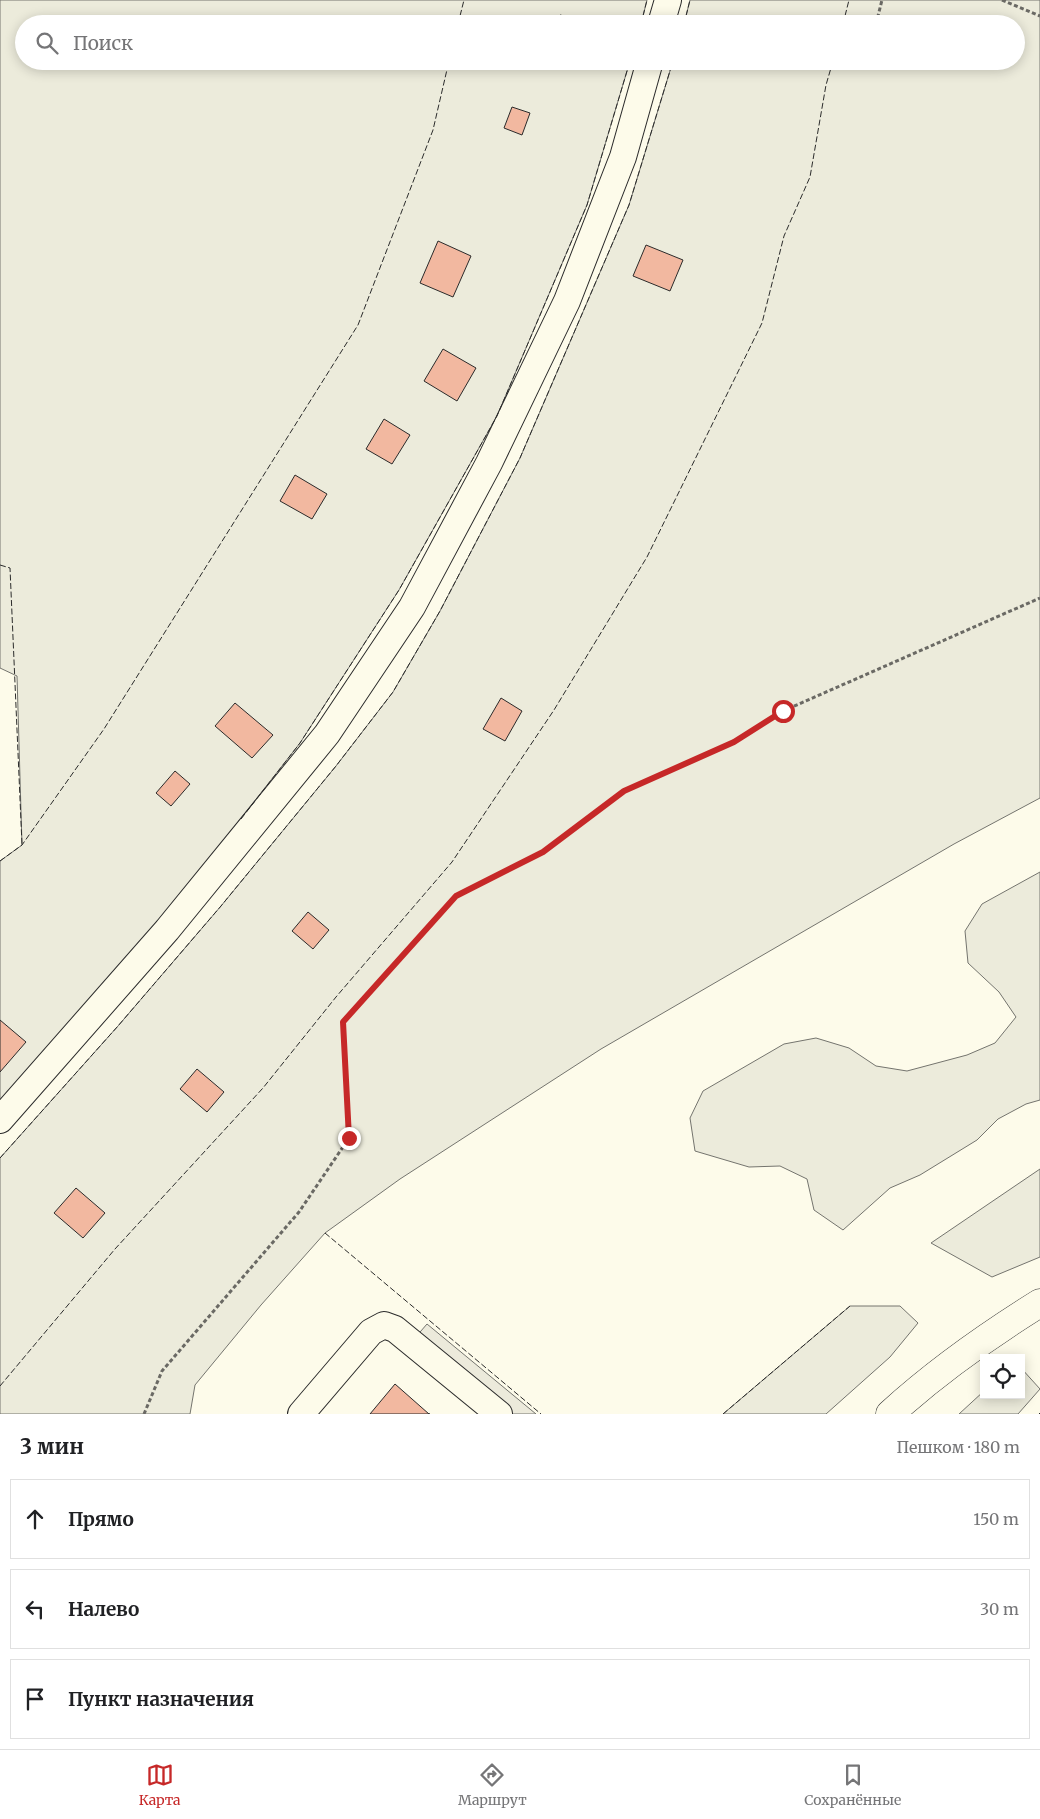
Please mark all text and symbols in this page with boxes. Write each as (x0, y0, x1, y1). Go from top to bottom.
search box (15, 15, 1025, 70)
icon: search (33, 29, 61, 57)
text: Поиск (73, 31, 133, 55)
route start (772, 700, 795, 723)
route end (338, 1127, 361, 1150)
map controls (980, 1354, 1025, 1399)
button: locate (980, 1354, 1025, 1399)
text: 3 мин (20, 1433, 84, 1460)
text: Пешком · 180 m (897, 1437, 1020, 1457)
icon: ahead (21, 1505, 49, 1533)
text: Прямо (68, 1507, 134, 1531)
text: 150 m (973, 1509, 1019, 1529)
icon: left (21, 1595, 49, 1623)
text: Налево (68, 1597, 139, 1621)
text: 30 m (980, 1599, 1019, 1619)
icon: arrive (21, 1685, 49, 1713)
text: Пункт назначения (68, 1687, 254, 1711)
tab: Карта (139, 1761, 180, 1809)
tab: Маршрут (458, 1761, 527, 1809)
tab: Сохранённые (804, 1761, 901, 1809)

